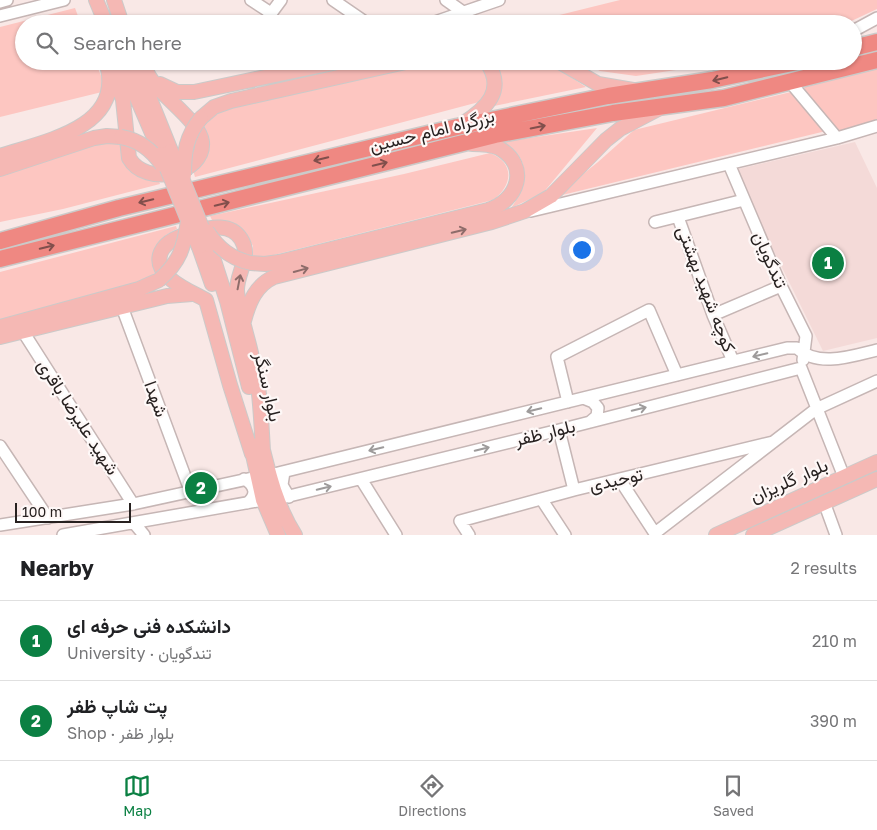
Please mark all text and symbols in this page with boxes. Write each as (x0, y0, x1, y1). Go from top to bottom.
search box (15, 15, 862, 70)
icon: search (33, 29, 61, 57)
text: Search here (73, 31, 182, 54)
one-way arrow (713, 75, 729, 84)
street label: بزرگراه امام حسین (367, 104, 497, 158)
one-way arrow (529, 122, 545, 131)
one-way arrow (313, 155, 329, 164)
one-way arrow (371, 159, 387, 168)
one-way arrow (138, 197, 154, 207)
one-way arrow (214, 199, 230, 208)
street label: کوچه شهید بهشتی (671, 222, 741, 356)
one-way arrow (450, 226, 466, 235)
street label: تندگویان (748, 228, 793, 292)
your location (569, 237, 595, 263)
one-way arrow (39, 242, 55, 251)
pin: 1 (812, 244, 844, 282)
one-way arrow (293, 265, 309, 274)
one-way arrow (235, 274, 244, 290)
street label: بلوار سنگر (249, 349, 288, 424)
one-way arrow (752, 351, 768, 360)
street label: شهید علیرضا باقری (32, 354, 124, 479)
street label: شهدا (139, 378, 174, 420)
one-way arrow (631, 404, 647, 414)
one-way arrow (526, 406, 542, 415)
street label: بلوار ظفر (511, 414, 578, 451)
one-way arrow (473, 444, 489, 453)
one-way arrow (369, 445, 385, 454)
street label: بلوار گلریزان (746, 453, 831, 508)
street label: توحیدی (587, 462, 645, 497)
pin: 2 (185, 469, 217, 507)
one-way arrow (316, 483, 332, 492)
scale bar (15, 500, 131, 523)
text: 100 m (22, 503, 62, 520)
text: Nearby (20, 555, 94, 581)
text: 2 results (791, 558, 857, 578)
text: دانشکده فنی حرفه ای (67, 614, 231, 637)
text: 1 (32, 631, 40, 651)
text: 210 m (812, 631, 857, 651)
text: University · تندگویان (67, 643, 211, 663)
text: پت شاپ ظفر (67, 694, 167, 717)
text: 2 (31, 711, 41, 731)
text: 390 m (810, 711, 857, 731)
text: Shop · بلوار ظفر (67, 723, 174, 743)
tab: Map (123, 772, 152, 819)
tab: Directions (398, 772, 467, 819)
tab: Saved (713, 772, 754, 819)

